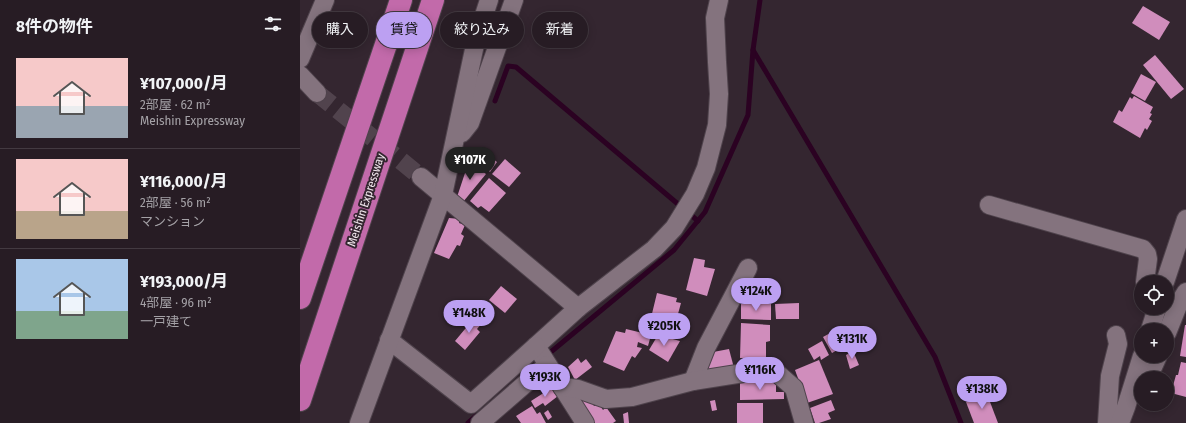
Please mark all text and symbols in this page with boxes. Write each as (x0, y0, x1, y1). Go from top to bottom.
chip: 購入 (312, 12, 368, 48)
chip: 賃貸 (376, 12, 432, 48)
chip: 絞り込み (440, 12, 524, 48)
chip: 新着 (532, 12, 588, 48)
icon: filters (262, 13, 284, 35)
text: 8件の物件 (16, 16, 93, 37)
text: ¥107,000/月 (140, 73, 228, 94)
icon: home (48, 74, 96, 122)
text: 2部屋 · 62 m² (140, 97, 210, 112)
text: Meishin Expressway (140, 113, 245, 128)
pin: ¥107K (442, 147, 498, 181)
street label: Meishin Expressway (344, 151, 388, 248)
text: ¥107K (454, 152, 486, 167)
text: ¥116,000/月 (140, 171, 228, 192)
icon: home (48, 175, 96, 223)
text: 2部屋 · 56 m² (140, 195, 211, 210)
text: マンション (140, 214, 205, 229)
text: ¥193,000/月 (140, 271, 228, 292)
icon: home (48, 275, 96, 323)
map controls (1134, 275, 1174, 411)
button: locate (1134, 275, 1174, 315)
pin: ¥124K (728, 278, 784, 312)
text: ¥124K (740, 283, 772, 298)
text: 4部屋 · 96 m² (140, 295, 212, 310)
pin: ¥148K (441, 300, 497, 334)
text: ¥148K (453, 305, 485, 320)
pin: ¥205K (636, 313, 692, 347)
text: 一戸建て (140, 314, 192, 329)
text: ¥205K (647, 318, 681, 333)
button: + (1134, 323, 1174, 363)
pin: ¥131K (824, 326, 880, 360)
text: ¥131K (837, 331, 867, 346)
pin: ¥116K (732, 357, 788, 391)
text: ¥116K (744, 362, 776, 377)
pin: ¥193K (517, 364, 573, 398)
text: ¥193K (529, 369, 561, 384)
button: − (1134, 371, 1174, 411)
pin: ¥138K (954, 376, 1010, 410)
text: ¥138K (966, 381, 998, 396)

